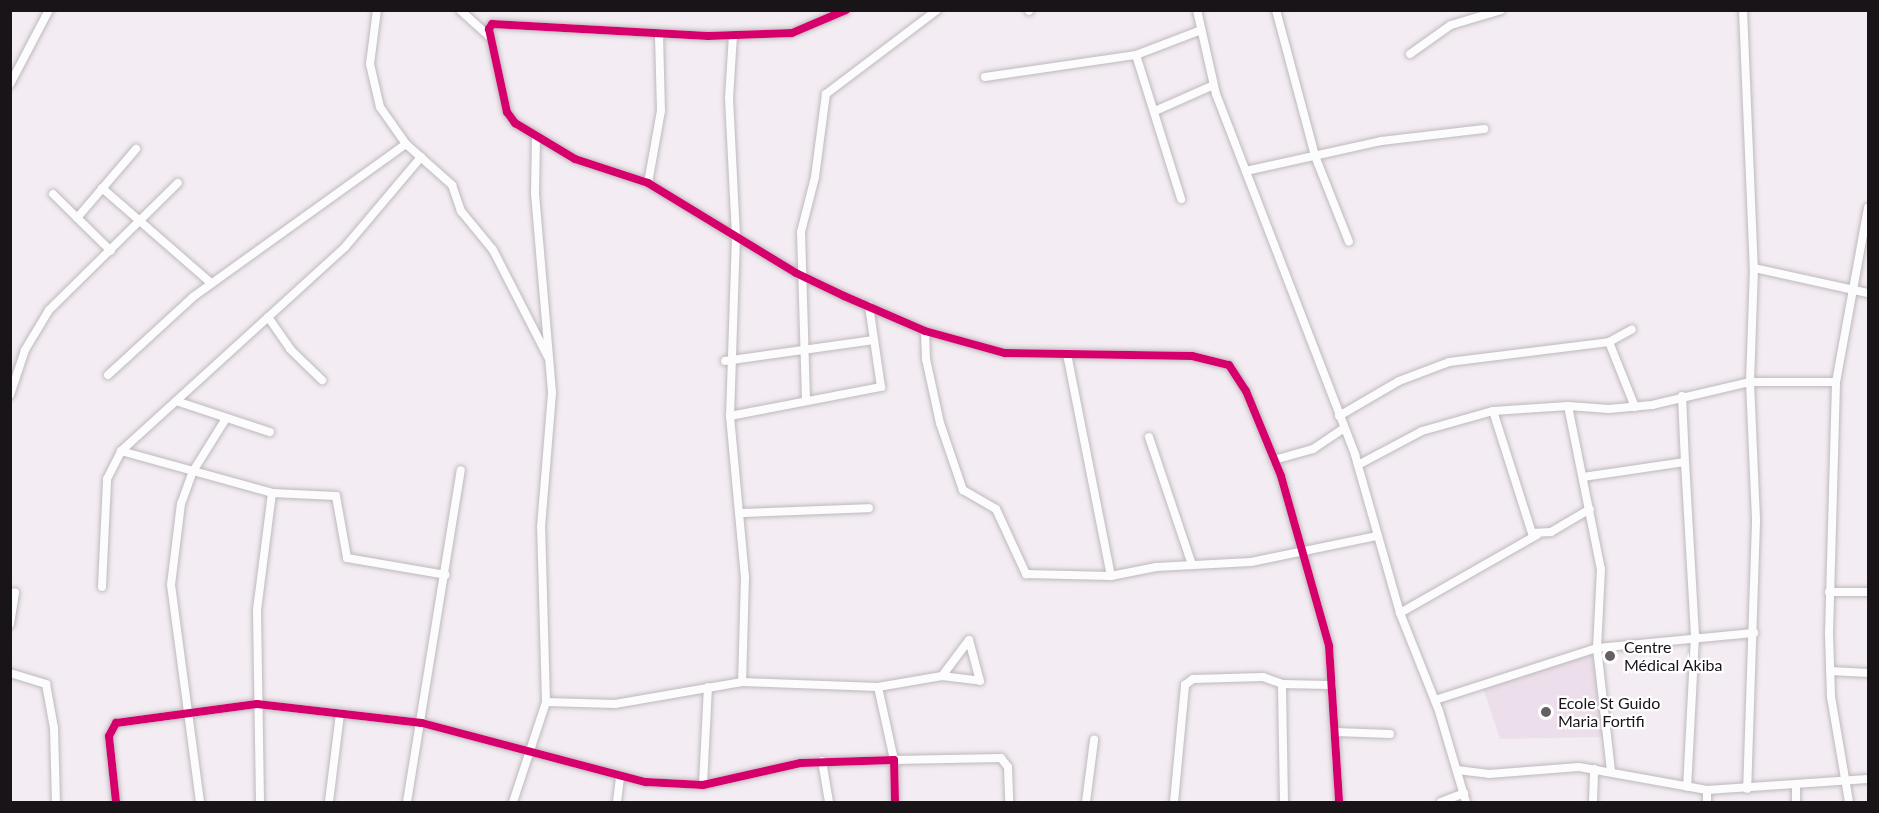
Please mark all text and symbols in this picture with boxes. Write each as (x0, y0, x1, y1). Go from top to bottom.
place label: Centre Médical Akiba (1624, 637, 1723, 675)
marker: Centre Médical Akiba (1601, 647, 1619, 665)
place label: Ecole St Guido Maria Fortifi (1558, 693, 1660, 731)
marker: Ecole St Guido Maria Fortifi (1539, 705, 1553, 719)

